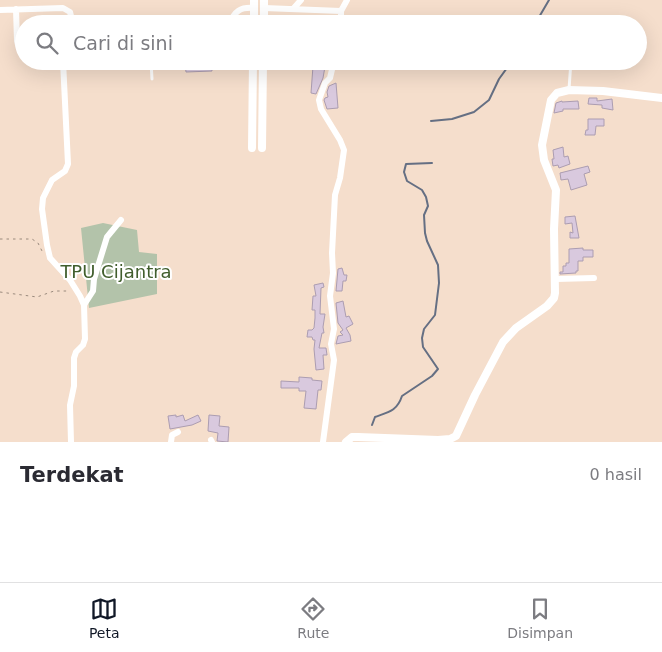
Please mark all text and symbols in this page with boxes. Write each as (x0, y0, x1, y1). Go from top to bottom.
search box (15, 15, 647, 70)
icon: search (33, 29, 61, 57)
text: Cari di sini (73, 32, 173, 54)
park label: TPU Cijantra (59, 261, 172, 282)
text: Terdekat (20, 463, 124, 487)
text: 0 hasil (590, 465, 642, 484)
tab: Peta (89, 595, 120, 641)
tab: Rute (297, 595, 329, 641)
tab: Disimpan (507, 595, 573, 641)

